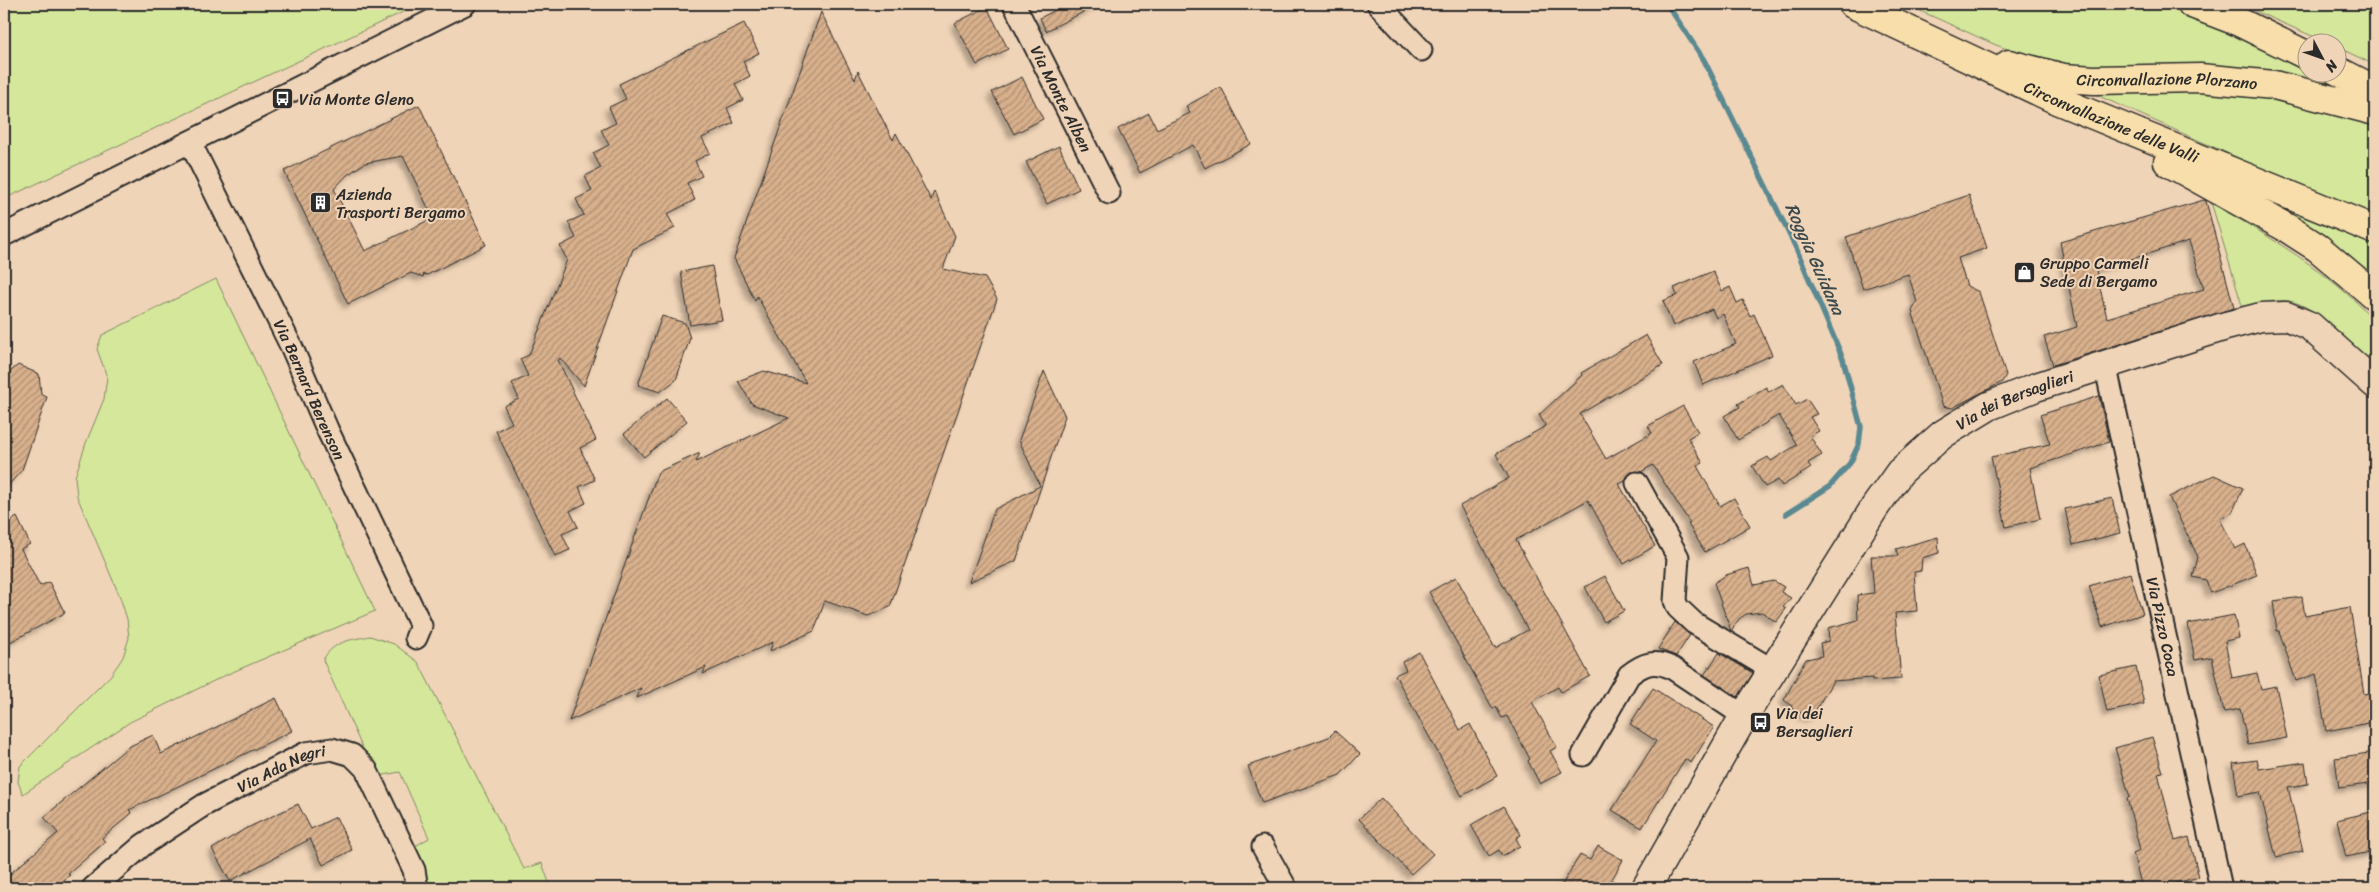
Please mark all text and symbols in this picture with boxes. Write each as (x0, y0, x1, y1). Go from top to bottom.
north arrow (2296, 32, 2346, 82)
street label: Via Monte Alben (1022, 40, 1101, 158)
text: N (2319, 54, 2345, 78)
street label: Circonvallazione Plorzano (2076, 63, 2259, 98)
street label: Circonvallazione delle Valli (2019, 72, 2204, 171)
place label: Via Monte Gleno (299, 85, 414, 114)
bus stop icon: Via Monte Gleno (271, 87, 295, 111)
place label: Azienda Trasporti Bergamo (335, 180, 465, 227)
building icon: Azienda Trasporti Bergamo (308, 191, 332, 215)
water label: Roggia Guidana (1776, 198, 1855, 322)
place label: Gruppo Carmeli Sede di Bergamo (2040, 249, 2157, 296)
shop icon: Gruppo Carmeli Sede di Bergamo (2012, 260, 2036, 284)
street label: Via Bernard Berenson (265, 314, 354, 465)
street label: Via dei Bersaglieri (1950, 361, 2078, 438)
street label: Via Pizzo Coca (2138, 574, 2188, 679)
place label: Via dei Bersaglieri (1776, 699, 1853, 746)
bus stop icon: Via dei Bersaglieri (1748, 710, 1772, 734)
street label: Via Ada Negri (231, 736, 328, 801)

